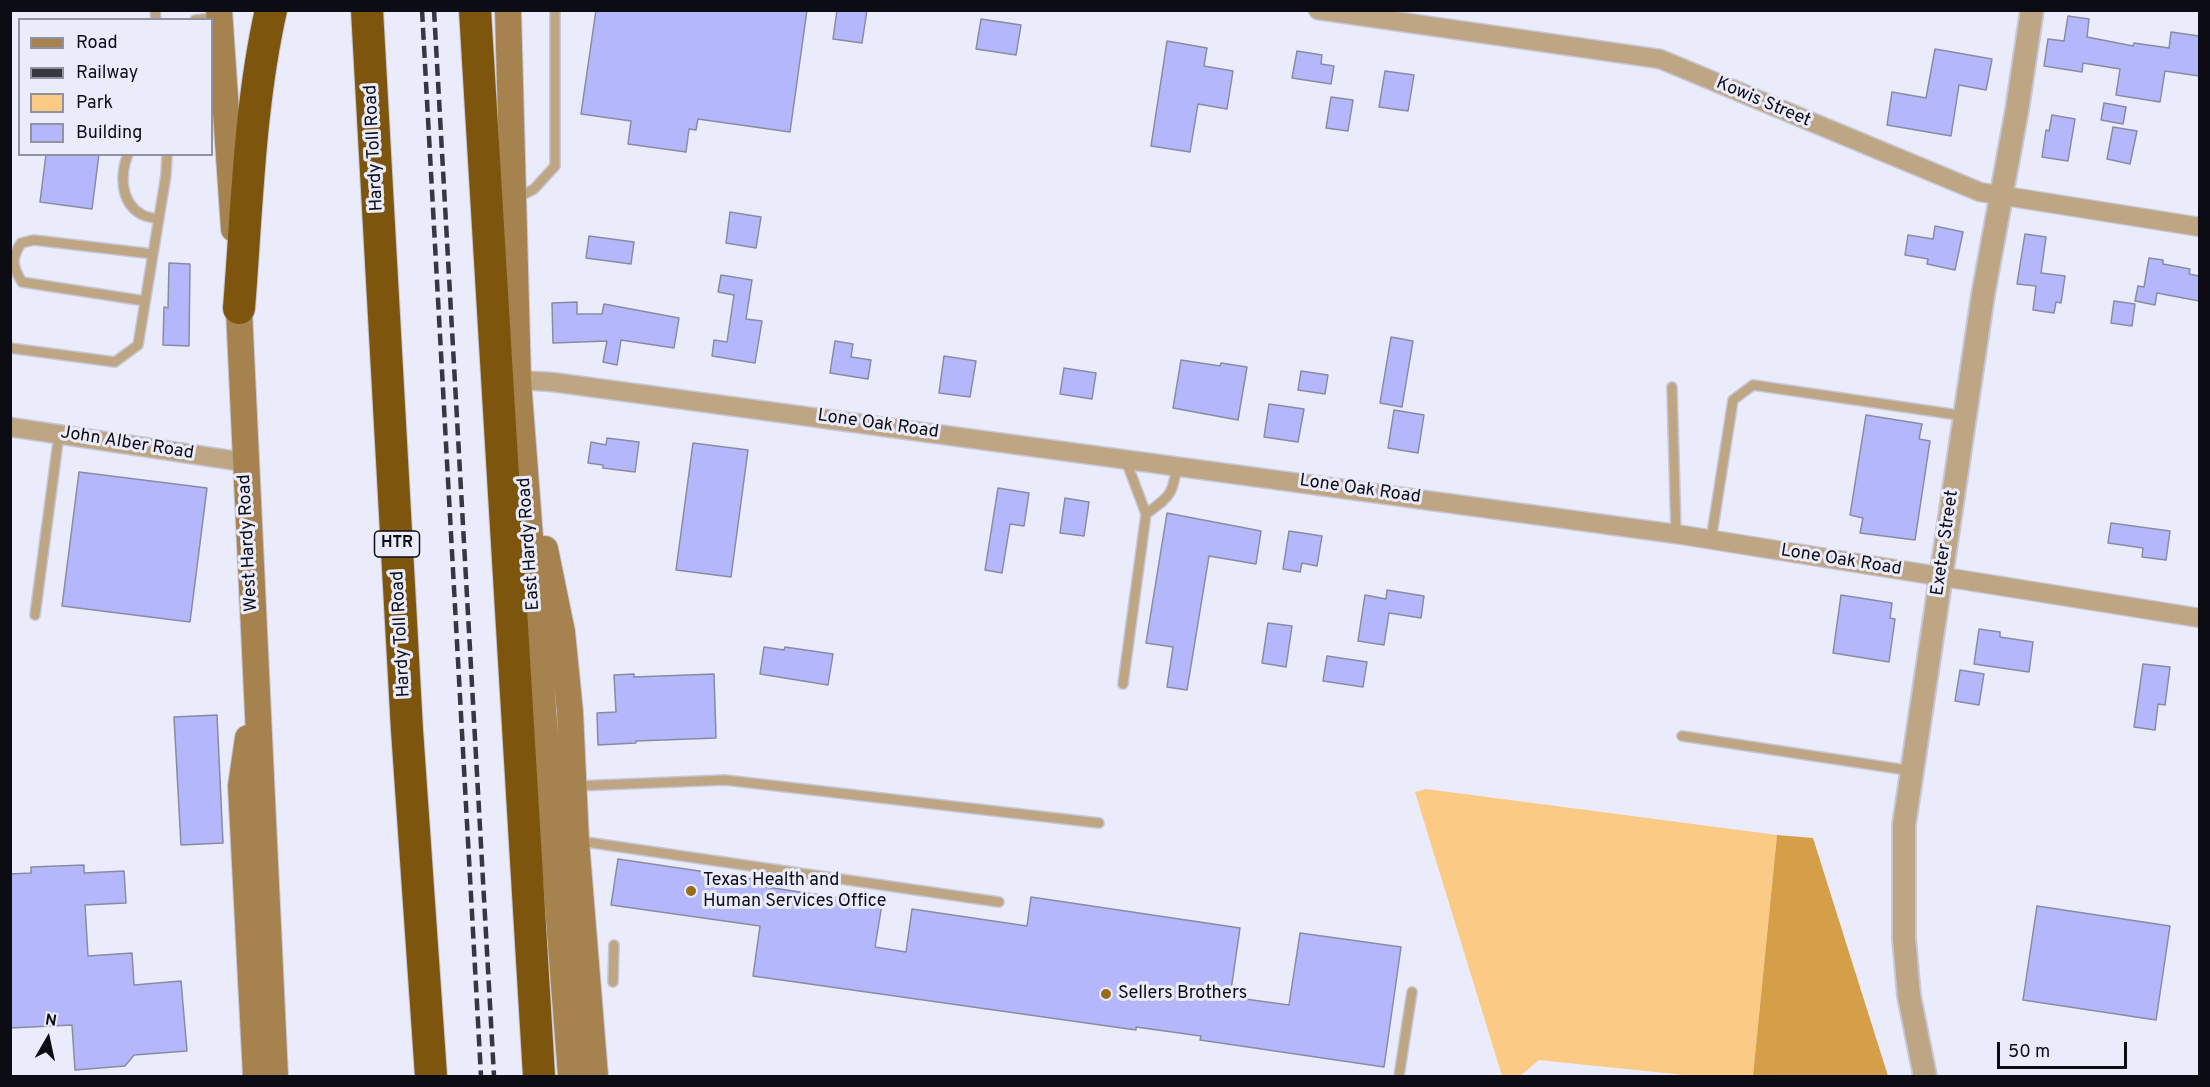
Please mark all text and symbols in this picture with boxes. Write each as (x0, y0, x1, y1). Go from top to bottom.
legend (18, 18, 213, 156)
text: Road (76, 32, 118, 55)
text: Railway (76, 62, 138, 85)
street label: Kowis Street (1712, 73, 1814, 133)
street label: Hardy Toll Road (361, 84, 389, 212)
text: Park (76, 92, 113, 115)
text: Building (76, 122, 142, 145)
street label: Lone Oak Road (816, 406, 940, 444)
street label: John Alber Road (59, 423, 195, 465)
street label: Lone Oak Road (1298, 471, 1422, 509)
street label: West Hardy Road (235, 474, 263, 612)
street label: East Hardy Road (515, 477, 545, 611)
street label: Exeter Street (1928, 489, 1964, 597)
road number: HTR (374, 531, 420, 557)
street label: Lone Oak Road (1779, 541, 1903, 581)
street label: Hardy Toll Road (388, 570, 416, 698)
place label: Texas Health and Human Services Office (703, 870, 887, 912)
marker: Texas Health and Human Services Office (684, 884, 698, 898)
place label: Sellers Brothers (1118, 983, 1247, 1005)
marker: Sellers Brothers (1099, 987, 1113, 1001)
north arrow (18, 1009, 78, 1069)
text: N (44, 1010, 58, 1032)
scale bar (2000, 1030, 2130, 1068)
text: 50 m (2008, 1041, 2050, 1064)

